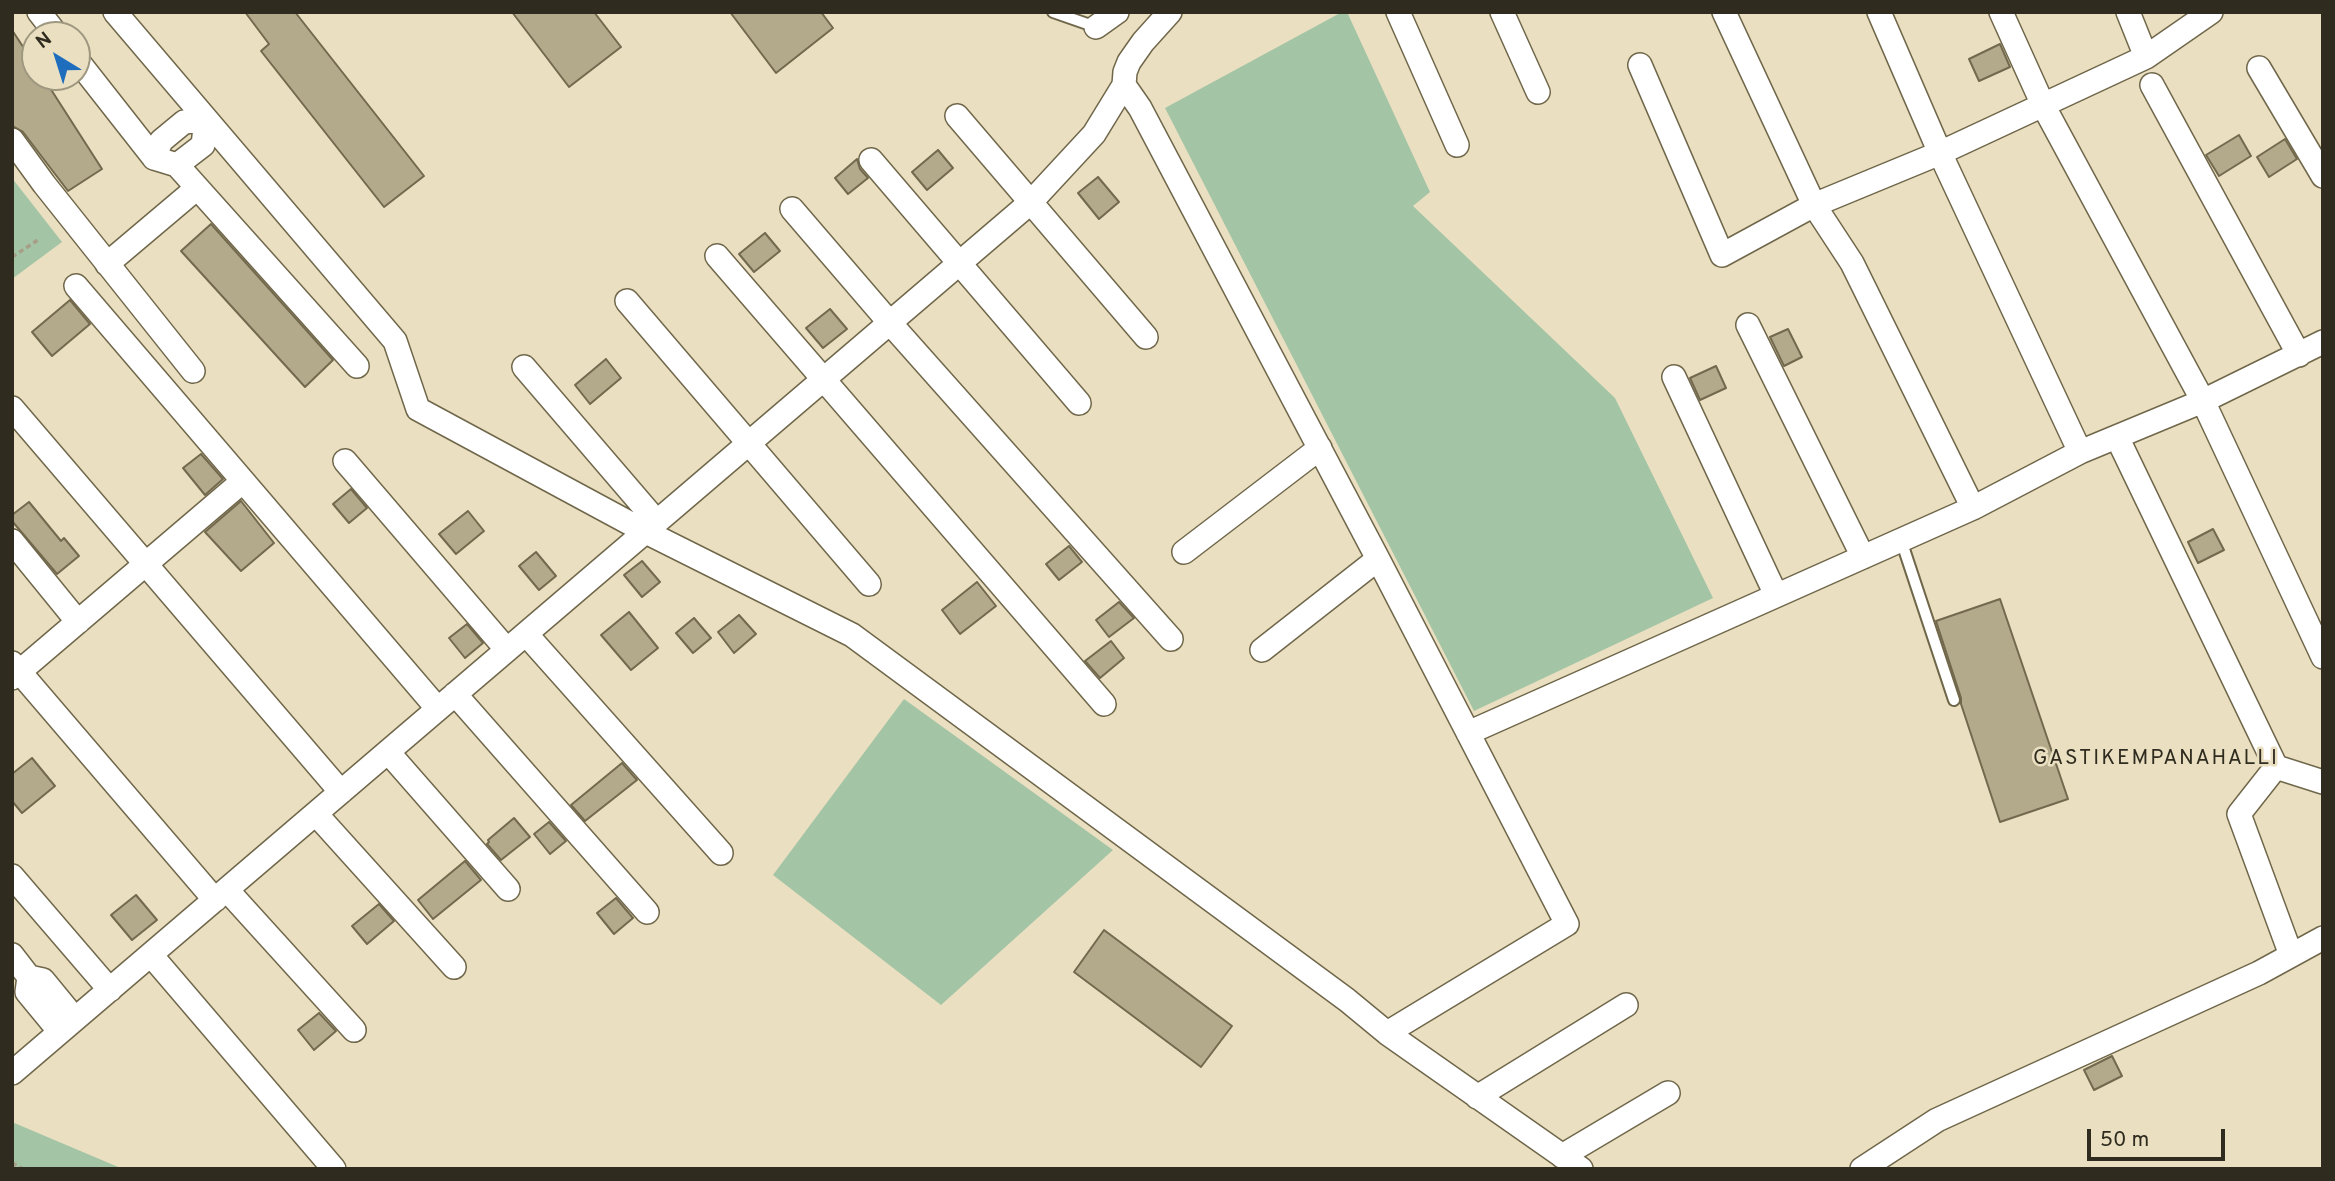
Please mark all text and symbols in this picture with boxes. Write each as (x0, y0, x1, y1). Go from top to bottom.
north arrow (21, 21, 91, 91)
text: N (32, 27, 57, 55)
district label: GASTIKEMPANAHALLI (2035, 747, 2277, 773)
scale bar (2090, 1114, 2228, 1158)
text: 50 m (2100, 1127, 2149, 1154)

